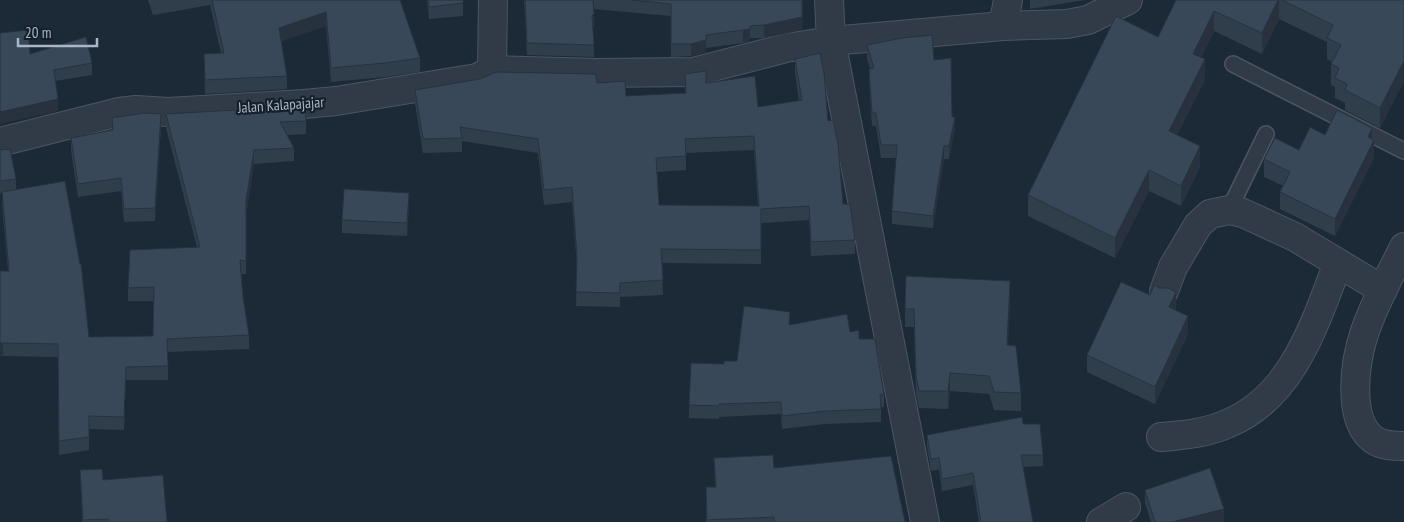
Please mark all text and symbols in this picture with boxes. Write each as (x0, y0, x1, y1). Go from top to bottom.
scale bar (18, 15, 96, 47)
text: 20 m (25, 23, 51, 42)
street label: Jalan Kalapajajar (236, 92, 326, 117)

